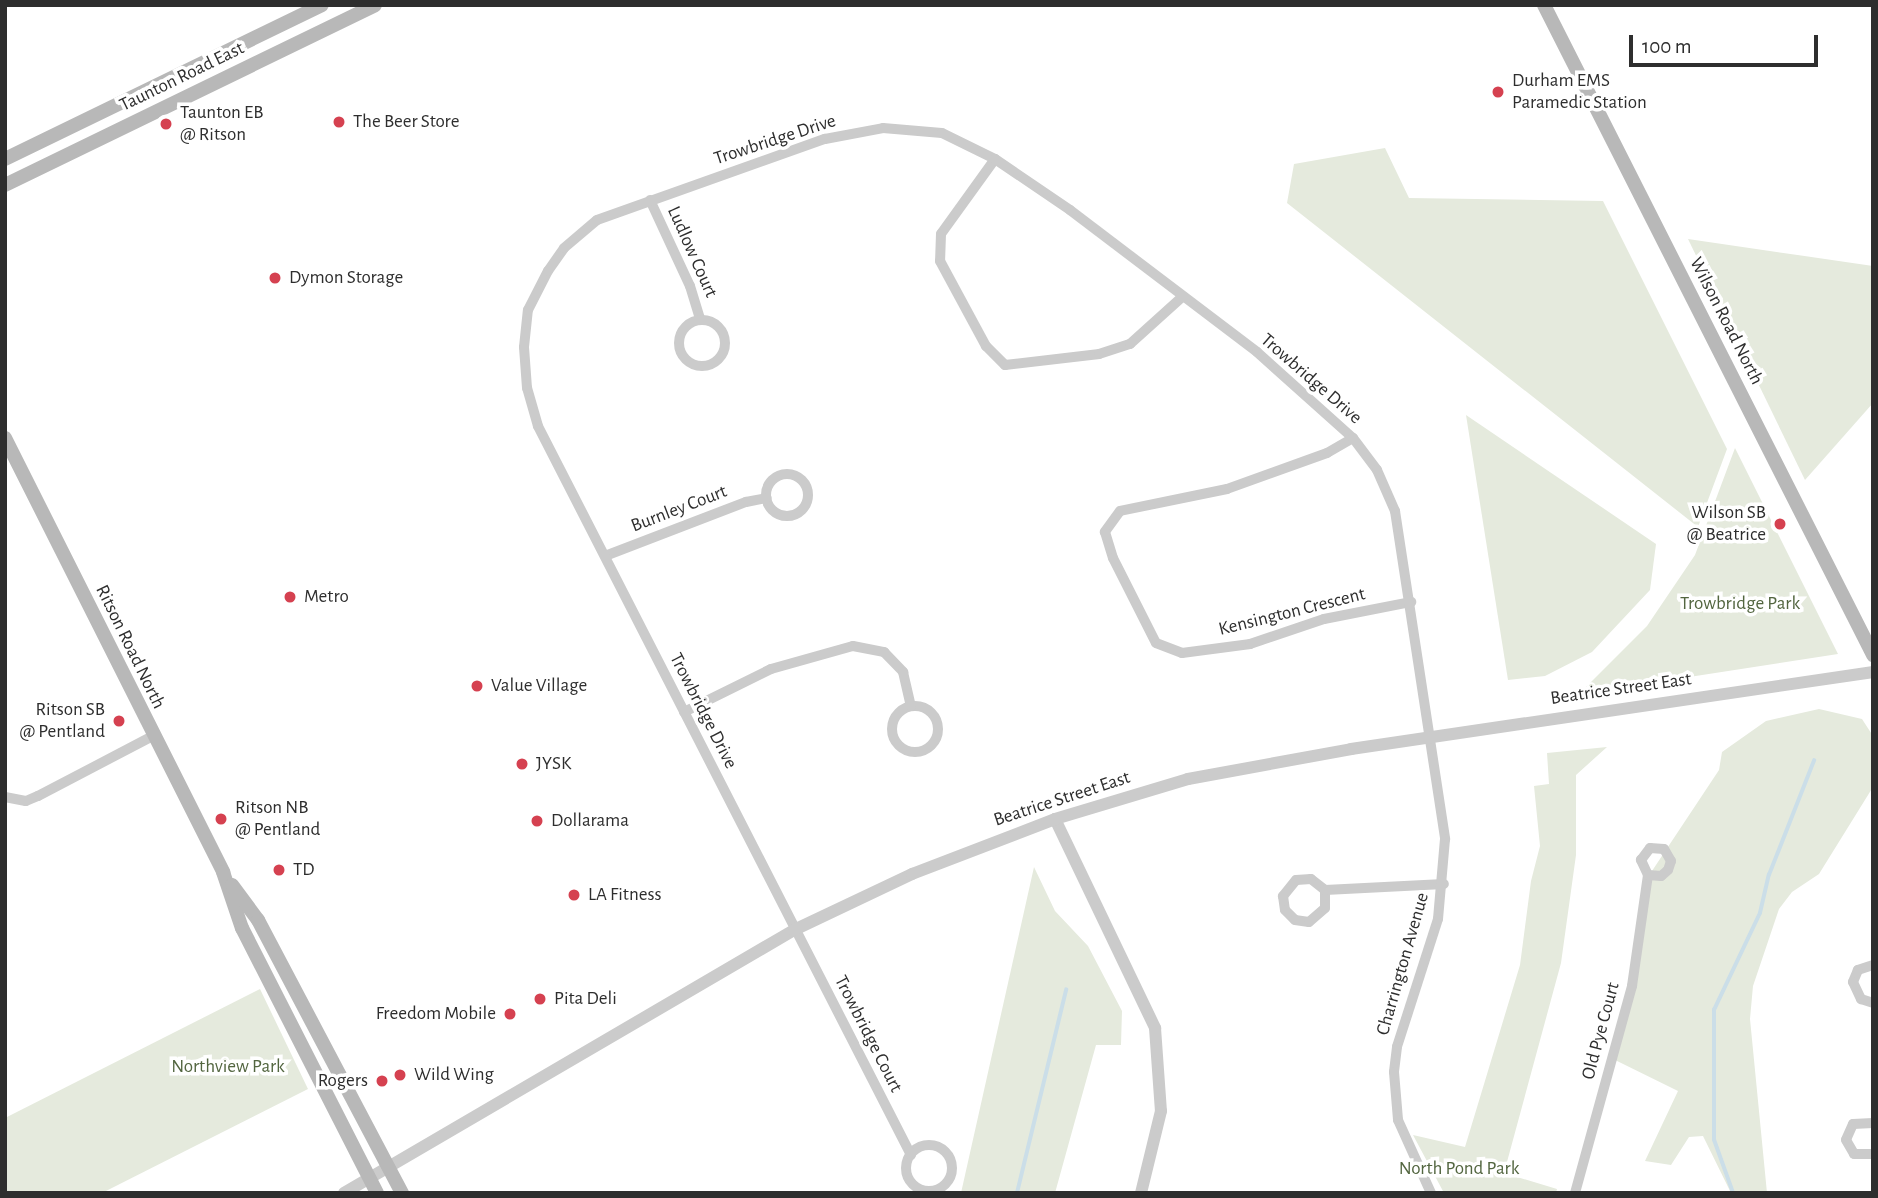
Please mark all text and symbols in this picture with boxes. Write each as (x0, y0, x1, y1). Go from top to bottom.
scale bar (1633, 21, 1822, 65)
text: 100 m (1642, 36, 1692, 57)
street label: Taunton Road East (116, 37, 248, 117)
place label: Durham EMS Paramedic Station (1512, 70, 1647, 114)
marker: Durham EMS Paramedic Station (1490, 84, 1506, 100)
place label: Taunton EB @ Ritson (180, 102, 263, 146)
street label: Trowbridge Drive (711, 110, 839, 170)
place label: The Beer Store (353, 111, 459, 133)
marker: The Beer Store (331, 114, 347, 130)
marker: Taunton EB @ Ritson (158, 116, 174, 132)
street label: Ludlow Court (662, 203, 722, 301)
street label: Wilson Road North (1684, 253, 1768, 389)
place label: Dymon Storage (289, 267, 403, 289)
marker: Dymon Storage (267, 270, 283, 286)
street label: Trowbridge Drive (1256, 329, 1366, 429)
street label: Burnley Court (628, 480, 730, 538)
place label: Wilson SB @ Beatrice (1687, 502, 1766, 546)
marker: Wilson SB @ Beatrice (1772, 516, 1788, 532)
street label: Ritson Road North (90, 581, 170, 713)
street label: Kensington Crescent (1216, 583, 1368, 641)
place label: Metro (304, 586, 349, 608)
marker: Metro (282, 589, 298, 605)
park label: Trowbridge Park (1680, 593, 1800, 615)
street label: Trowbridge Drive (664, 649, 742, 773)
street label: Beatrice Street East (1549, 668, 1693, 710)
place label: Value Village (491, 675, 587, 697)
marker: Value Village (469, 678, 485, 694)
place label: Ritson SB @ Pentland (20, 699, 105, 743)
marker: Ritson SB @ Pentland (111, 713, 127, 729)
place label: JYSK (536, 753, 571, 775)
marker: JYSK (514, 756, 530, 772)
street label: Beatrice Street East (991, 766, 1133, 832)
place label: Ritson NB @ Pentland (235, 797, 320, 841)
place label: Dollarama (551, 810, 629, 832)
marker: Ritson NB @ Pentland (213, 811, 229, 827)
marker: Dollarama (529, 813, 545, 829)
place label: TD (293, 859, 315, 881)
marker: TD (271, 862, 287, 878)
place label: LA Fitness (588, 884, 662, 906)
marker: LA Fitness (566, 887, 582, 903)
street label: Charrington Avenue (1372, 890, 1434, 1038)
street label: Trowbridge Court (829, 972, 907, 1096)
street label: Old Pye Court (1577, 980, 1625, 1082)
place label: Pita Deli (554, 988, 617, 1010)
marker: Pita Deli (532, 991, 548, 1007)
place label: Freedom Mobile (376, 1003, 496, 1025)
marker: Freedom Mobile (502, 1006, 518, 1022)
park label: Northview Park (171, 1056, 285, 1078)
place label: Wild Wing (414, 1064, 494, 1086)
marker: Wild Wing (392, 1067, 408, 1083)
place label: Rogers (318, 1070, 368, 1092)
marker: Rogers (374, 1073, 390, 1089)
park label: North Pond Park (1399, 1158, 1519, 1180)

